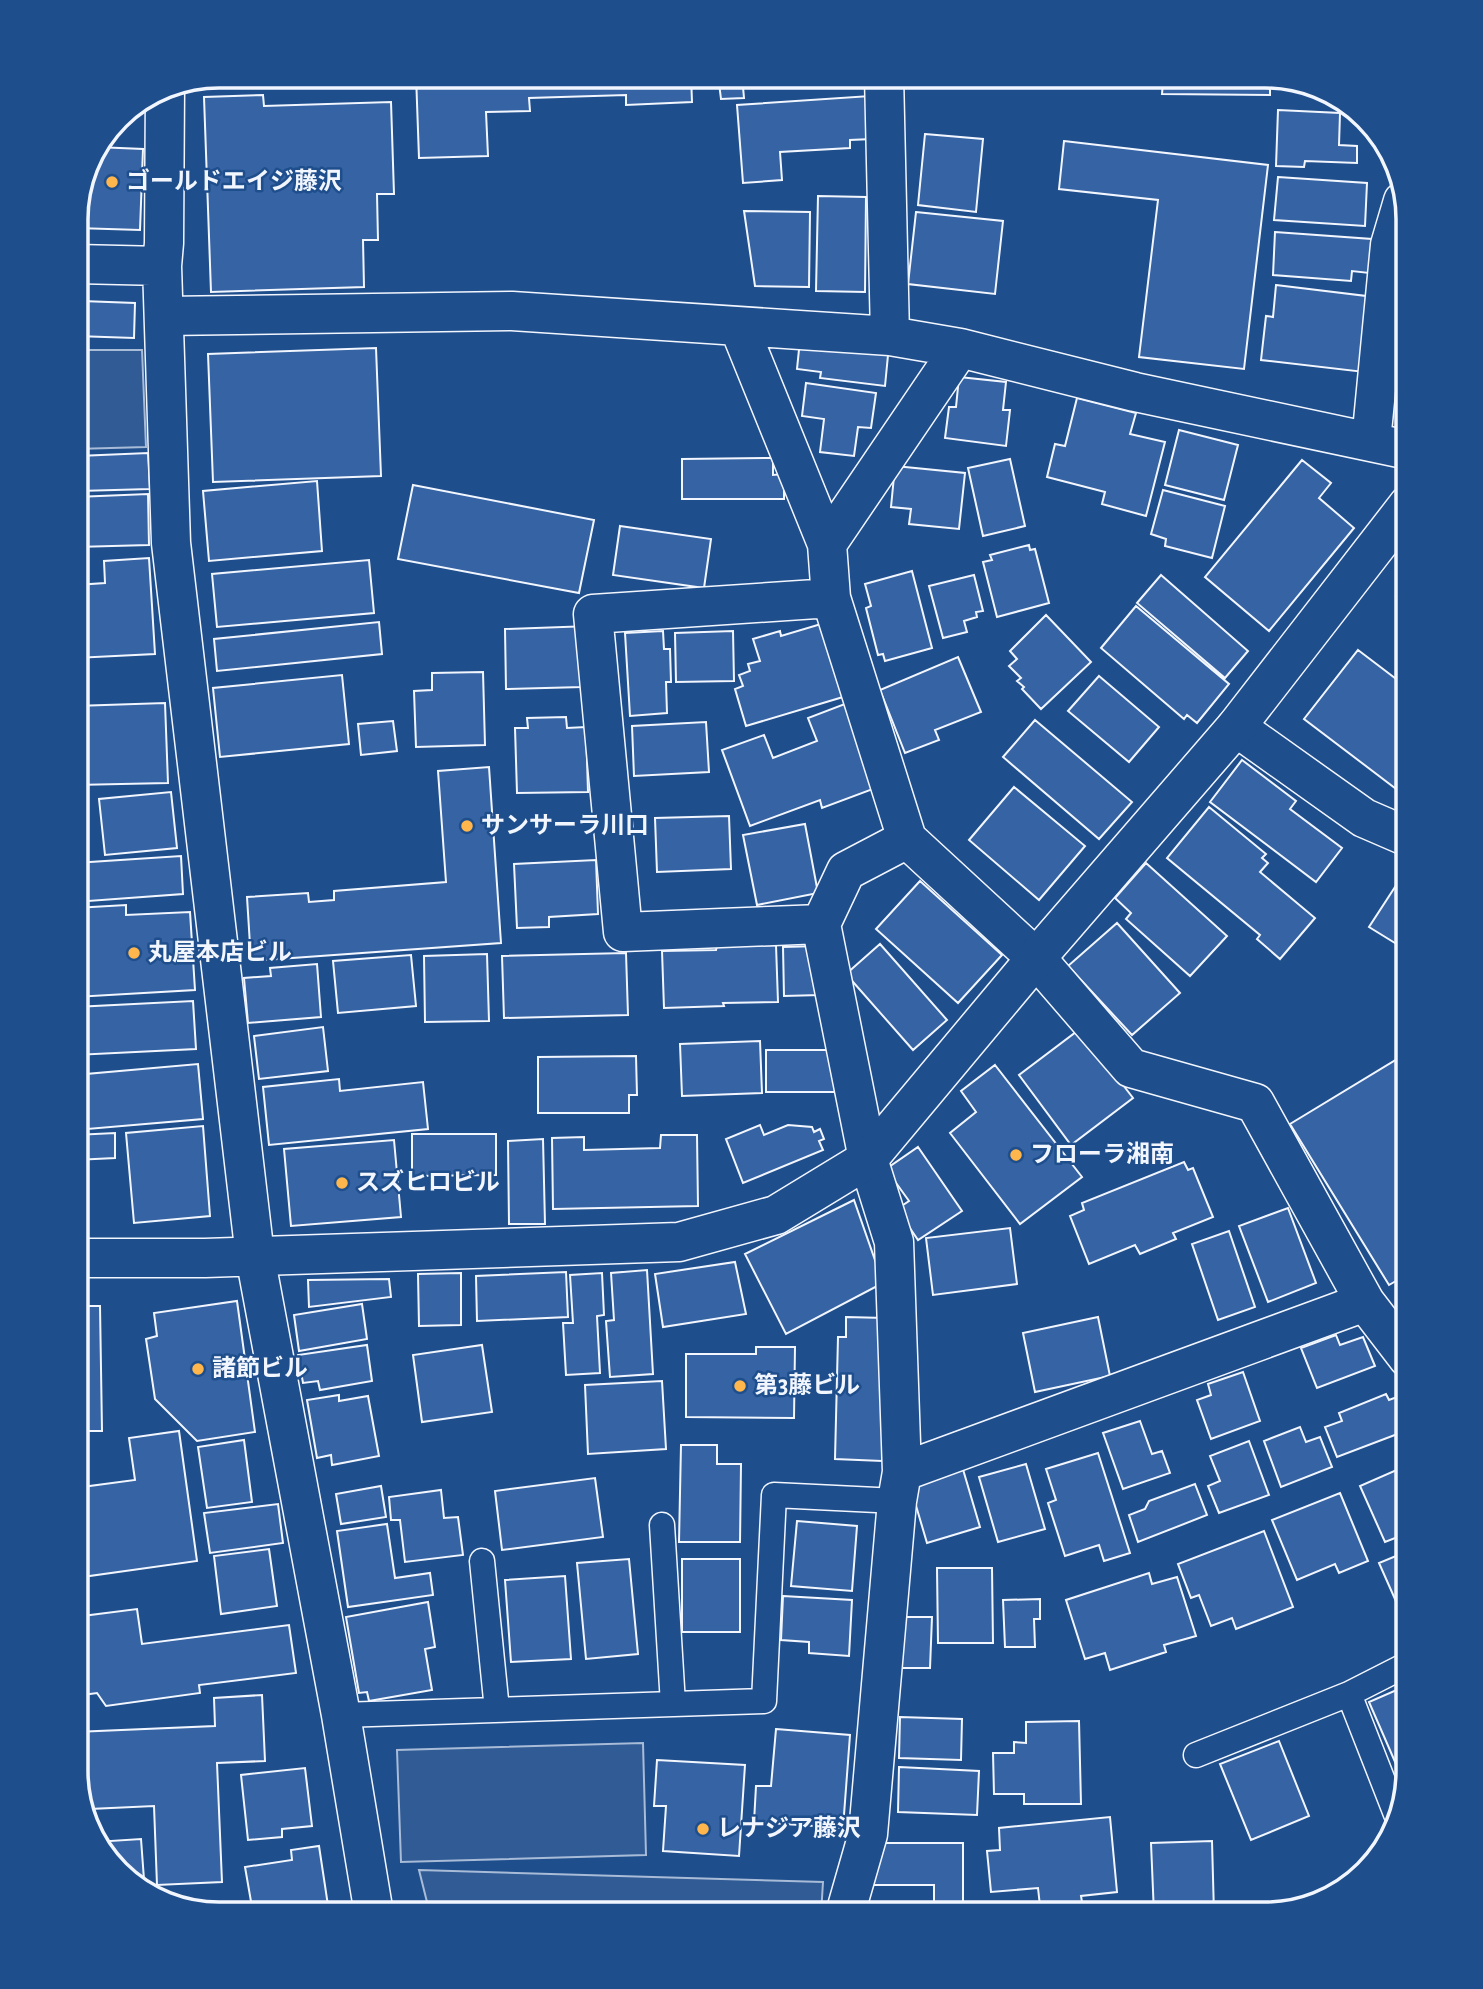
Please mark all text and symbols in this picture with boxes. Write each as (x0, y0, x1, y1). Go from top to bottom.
place label: ゴールドエイジ藤沢 (126, 168, 342, 194)
marker: ゴールドエイジ藤沢 (104, 174, 120, 190)
place label: サンサーラ川口 (481, 813, 649, 838)
marker: サンサーラ川口 (459, 818, 475, 834)
place label: 丸屋本店ビル (148, 939, 292, 965)
marker: 丸屋本店ビル (126, 945, 142, 961)
place label: フローラ湘南 (1030, 1141, 1174, 1167)
marker: フローラ湘南 (1008, 1147, 1024, 1163)
place label: スズヒロビル (356, 1169, 500, 1195)
marker: スズヒロビル (334, 1175, 350, 1191)
place label: 諸節ビル (212, 1355, 308, 1381)
marker: 諸節ビル (190, 1361, 206, 1377)
place label: 第3藤ビル (754, 1372, 860, 1398)
marker: 第3藤ビル (732, 1378, 748, 1394)
place label: レナジア藤沢 (717, 1815, 861, 1841)
marker: レナジア藤沢 (695, 1821, 711, 1837)

